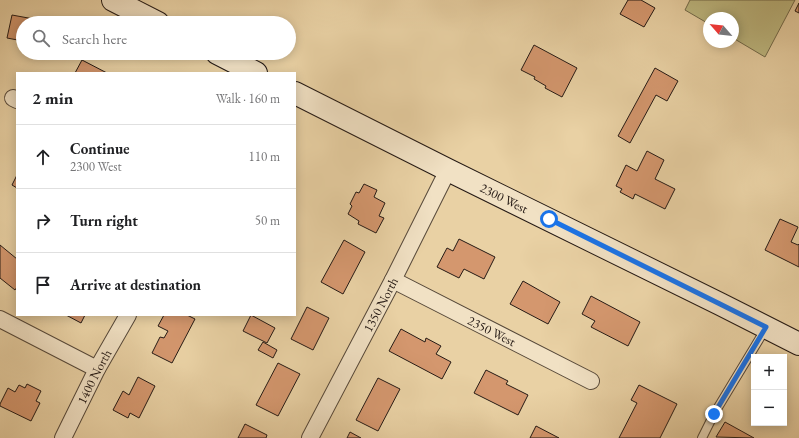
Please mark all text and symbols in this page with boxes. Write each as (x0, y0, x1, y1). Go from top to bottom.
north arrow (703, 12, 739, 48)
search box (16, 16, 296, 60)
icon: search (30, 27, 52, 49)
text: Search here (62, 29, 127, 48)
text: 2 min (32, 87, 73, 109)
text: Walk · 160 m (216, 90, 280, 107)
text: Continue (70, 139, 130, 158)
icon: ahead (32, 146, 54, 168)
text: 110 m (249, 148, 280, 165)
text: 2300 West (70, 158, 122, 175)
street label: 2300 West (477, 179, 531, 217)
icon: right (32, 210, 54, 232)
route start (540, 210, 558, 228)
text: Turn right (70, 211, 138, 230)
text: 50 m (255, 212, 280, 229)
icon: arrive (32, 274, 54, 296)
street label: 1350 North (359, 274, 402, 335)
text: Arrive at destination (70, 275, 201, 294)
street label: 2350 West (465, 312, 518, 350)
street label: 1400 North (73, 346, 116, 407)
map controls (751, 354, 787, 426)
button: + (751, 354, 787, 390)
button: − (751, 390, 787, 426)
route end (705, 405, 723, 423)

